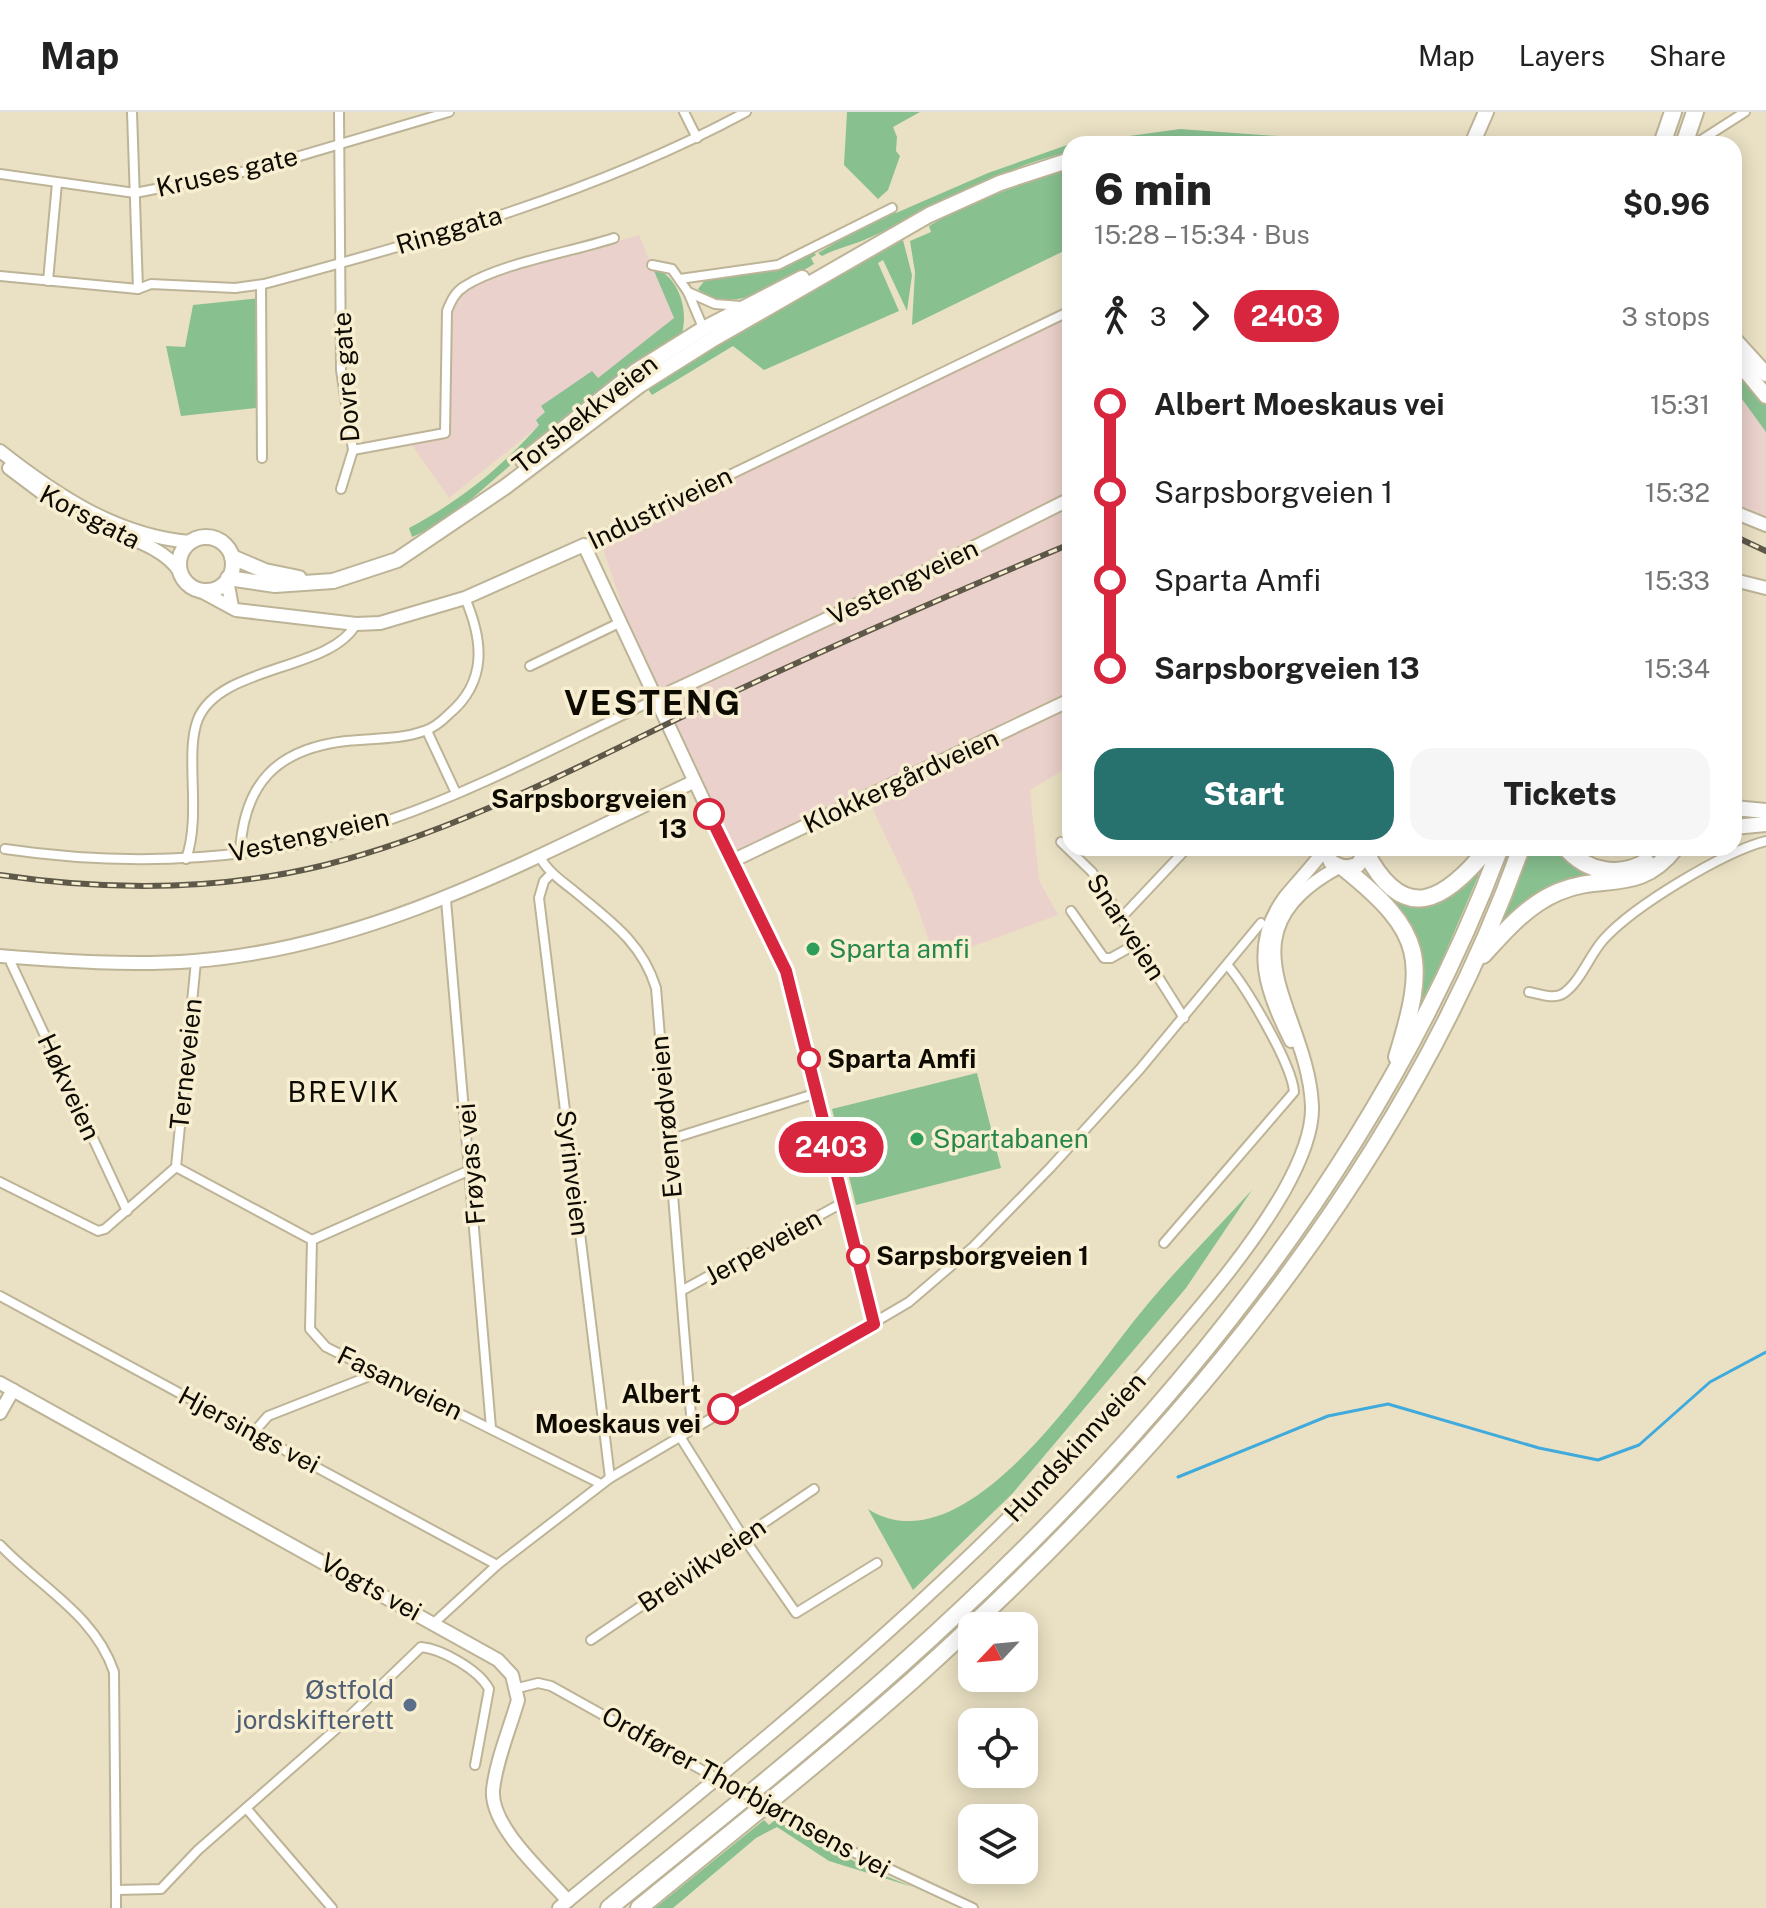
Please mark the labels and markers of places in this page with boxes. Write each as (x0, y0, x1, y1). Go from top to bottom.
place label: Sarpsborgveien 13 (491, 783, 687, 844)
marker: Sarpsborgveien 13 (694, 799, 724, 829)
place label: Sparta amfi (829, 933, 970, 964)
marker: Sparta amfi (804, 940, 822, 958)
place label: Sparta Amfi (827, 1043, 976, 1074)
marker: Sparta Amfi (798, 1048, 820, 1070)
place label: Spartabanen (933, 1123, 1089, 1154)
marker: Spartabanen (908, 1130, 926, 1148)
place label: Sarpsborgveien 1 (876, 1240, 1089, 1271)
marker: Sarpsborgveien 1 (847, 1245, 869, 1267)
place label: Albert Moeskaus vei (535, 1378, 701, 1439)
marker: Albert Moeskaus vei (708, 1394, 738, 1424)
place label: Østfold jordskifterett (235, 1674, 394, 1735)
marker: Østfold jordskifterett (401, 1696, 419, 1714)

